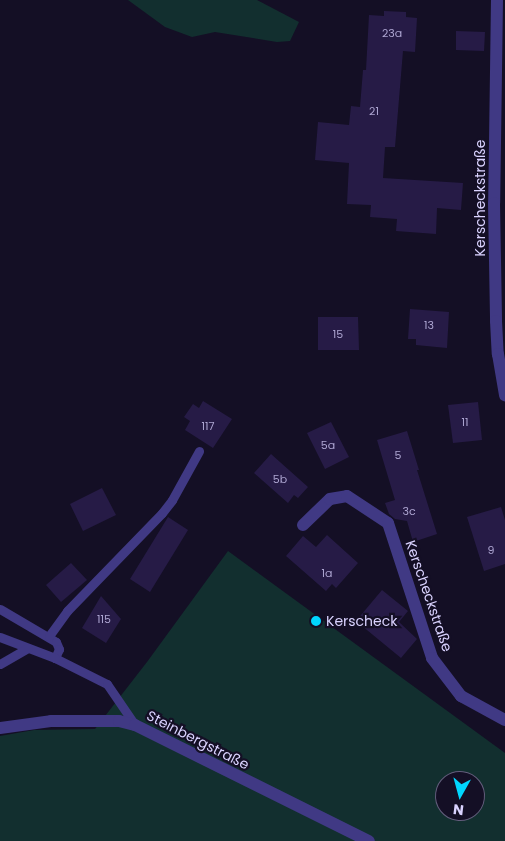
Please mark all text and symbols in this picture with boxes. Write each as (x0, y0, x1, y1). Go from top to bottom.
house number: 23a (382, 26, 402, 40)
house number: 21 (369, 104, 379, 118)
street label: Kerscheckstraße (472, 140, 488, 256)
house number: 13 (424, 318, 434, 332)
house number: 15 (333, 327, 343, 341)
house number: 11 (461, 415, 469, 429)
house number: 117 (201, 419, 215, 433)
house number: 5a (321, 438, 335, 452)
house number: 5 (395, 448, 401, 462)
house number: 5b (273, 472, 287, 486)
house number: 3c (402, 504, 416, 518)
street label: Kerscheckstraße (402, 538, 456, 654)
house number: 9 (488, 543, 494, 557)
house number: 1a (322, 566, 332, 580)
house number: 115 (97, 612, 111, 626)
place label: Kerscheck (326, 613, 397, 629)
marker: Kerscheck (310, 615, 322, 627)
street label: Steinbergstraße (144, 707, 252, 773)
north arrow (435, 771, 485, 821)
text: N (452, 799, 465, 820)

